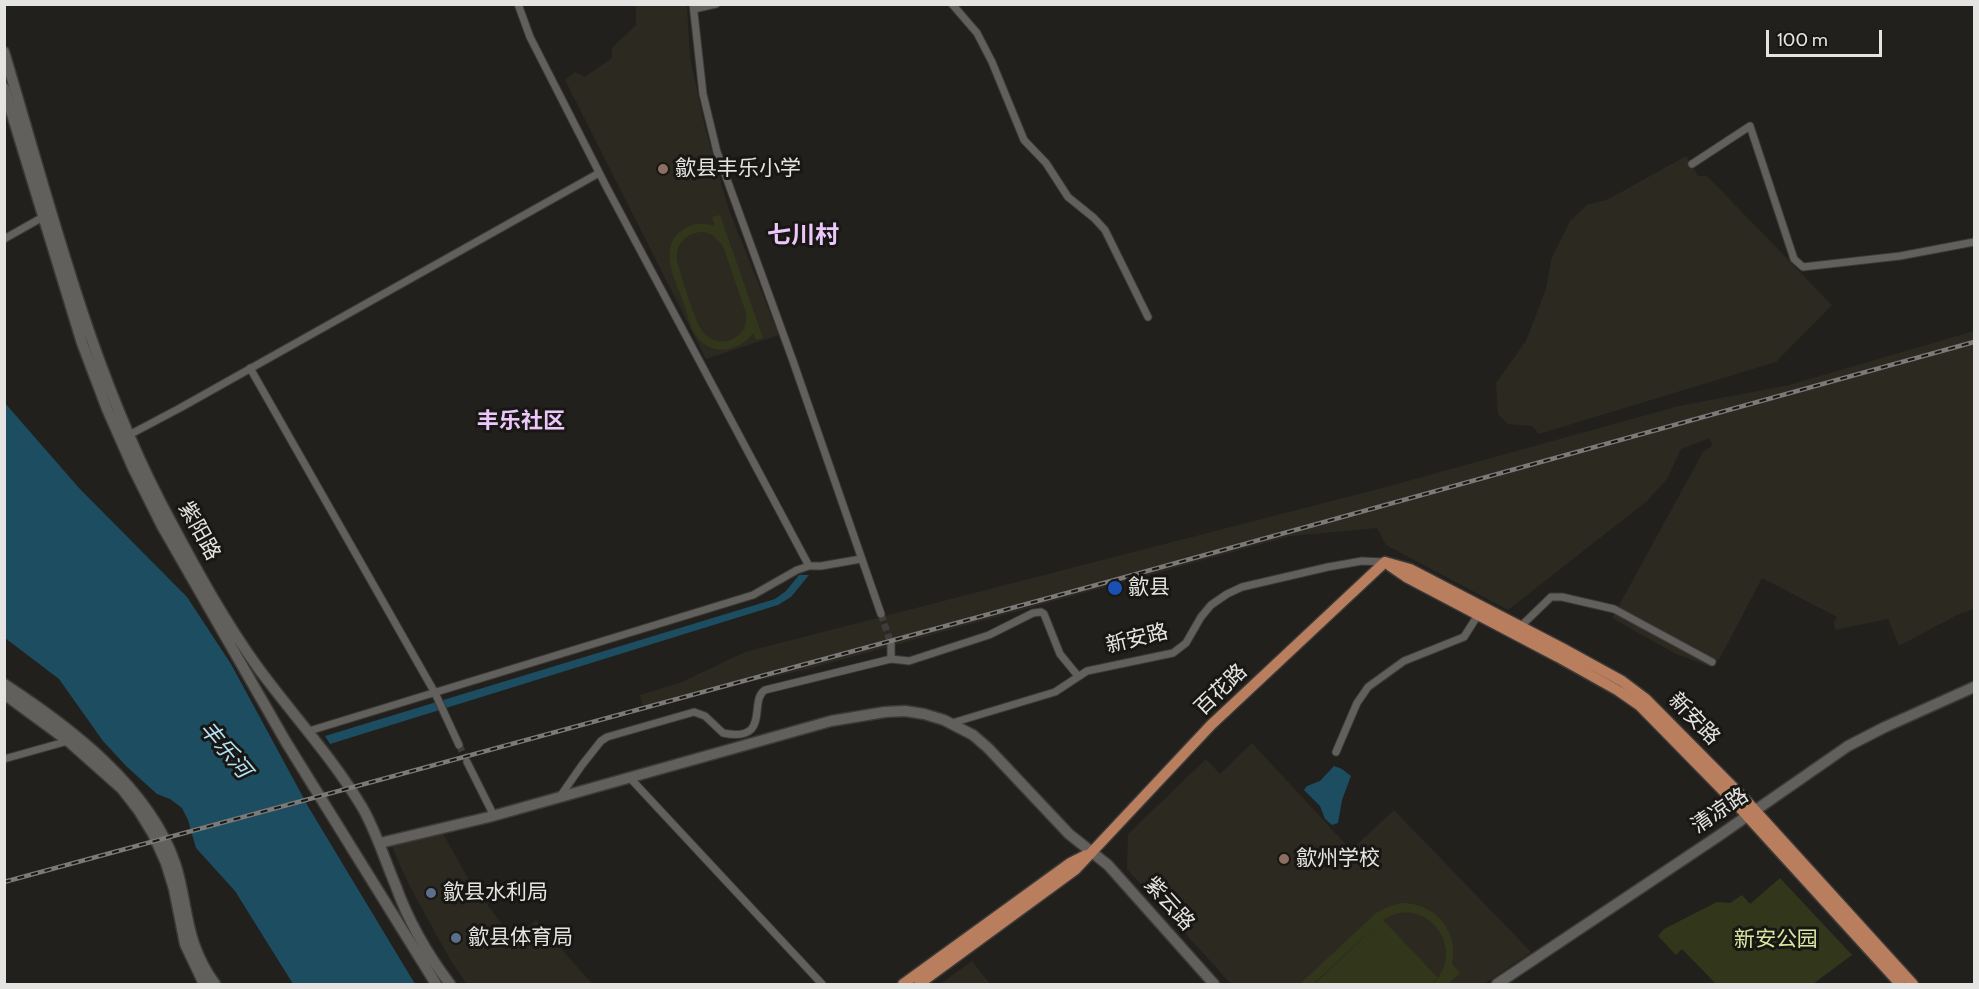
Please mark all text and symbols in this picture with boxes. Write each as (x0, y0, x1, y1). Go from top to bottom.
scale bar (1769, 18, 1884, 56)
text: 100 m (1777, 29, 1828, 51)
place label: 歙县丰乐小学 (675, 156, 801, 182)
marker: 歙县丰乐小学 (656, 162, 670, 176)
district label: 七川村 (767, 222, 839, 250)
district label: 丰乐社区 (477, 409, 565, 435)
street label: 紫阳路 (173, 497, 225, 565)
place label: 歙县 (1128, 575, 1170, 601)
marker: 歙县 (1106, 579, 1124, 597)
street label: 新安路 (1103, 619, 1171, 659)
street label: 百花路 (1190, 659, 1252, 721)
street label: 新安路 (1663, 688, 1725, 750)
water label: 丰乐河 (194, 716, 256, 784)
street label: 清凉路 (1687, 783, 1753, 839)
place label: 歙州学校 (1296, 846, 1380, 872)
marker: 歙州学校 (1277, 852, 1291, 866)
street label: 紫云路 (1139, 872, 1199, 936)
place label: 歙县水利局 (443, 880, 548, 906)
marker: 歙县水利局 (424, 886, 438, 900)
place label: 歙县体育局 (468, 925, 573, 951)
park label: 新安公园 (1734, 927, 1818, 953)
marker: 歙县体育局 (449, 931, 463, 945)

